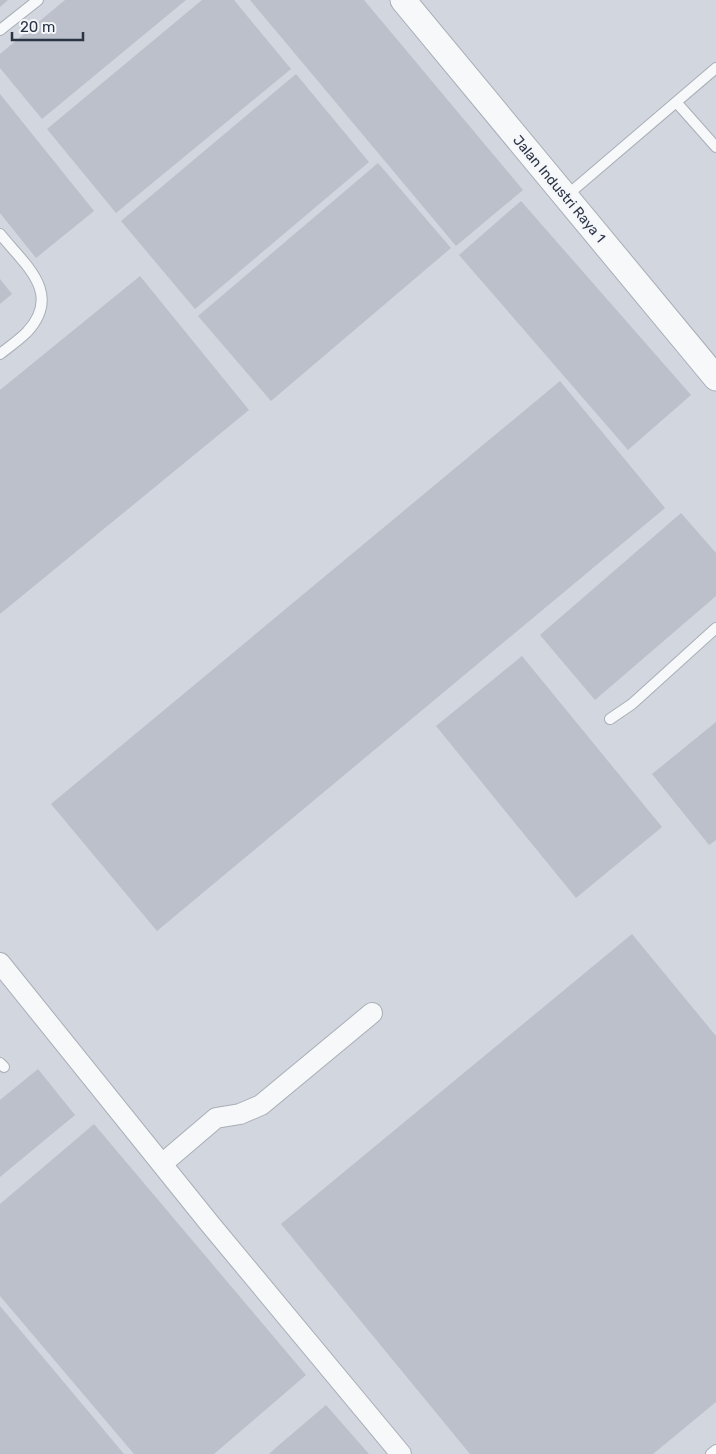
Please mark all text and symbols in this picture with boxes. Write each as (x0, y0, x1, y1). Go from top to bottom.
scale bar (12, 10, 84, 42)
text: 20 m (20, 18, 55, 36)
street label: Jalan Industri Raya 1 (509, 132, 609, 246)

